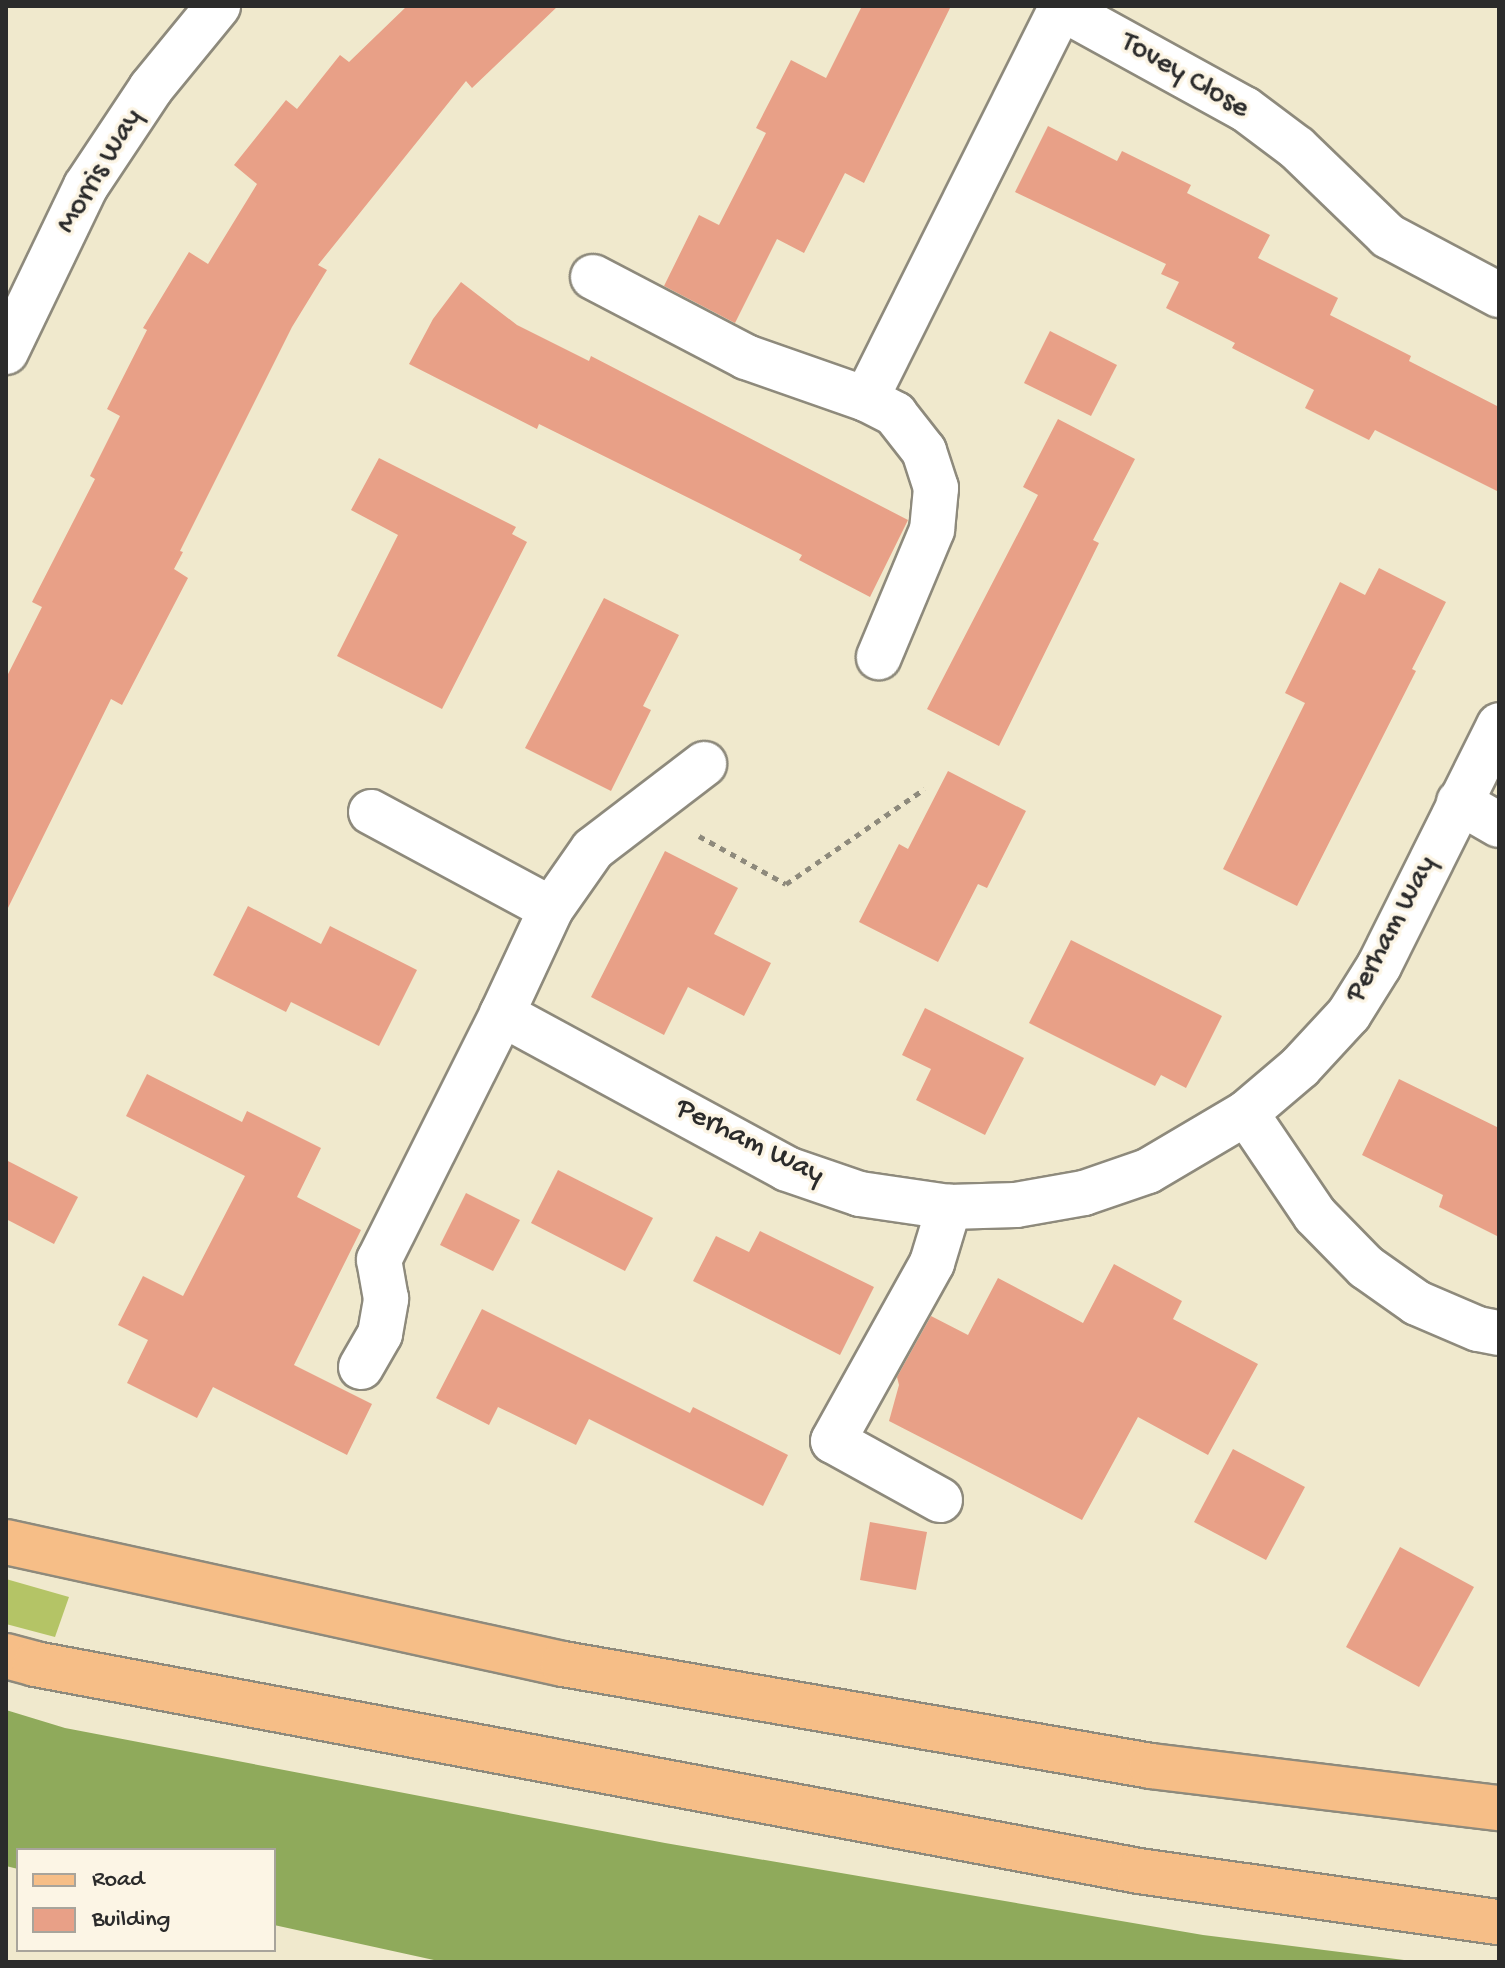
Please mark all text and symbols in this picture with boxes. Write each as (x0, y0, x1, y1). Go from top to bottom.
street label: Tovey Close (1113, 26, 1255, 128)
street label: Morris Way (50, 103, 152, 241)
street label: Perham Way (1339, 851, 1447, 1009)
street label: Perham Way (669, 1092, 829, 1194)
legend (16, 1848, 276, 1952)
text: Road (92, 1866, 144, 1895)
text: Building (92, 1906, 170, 1935)

